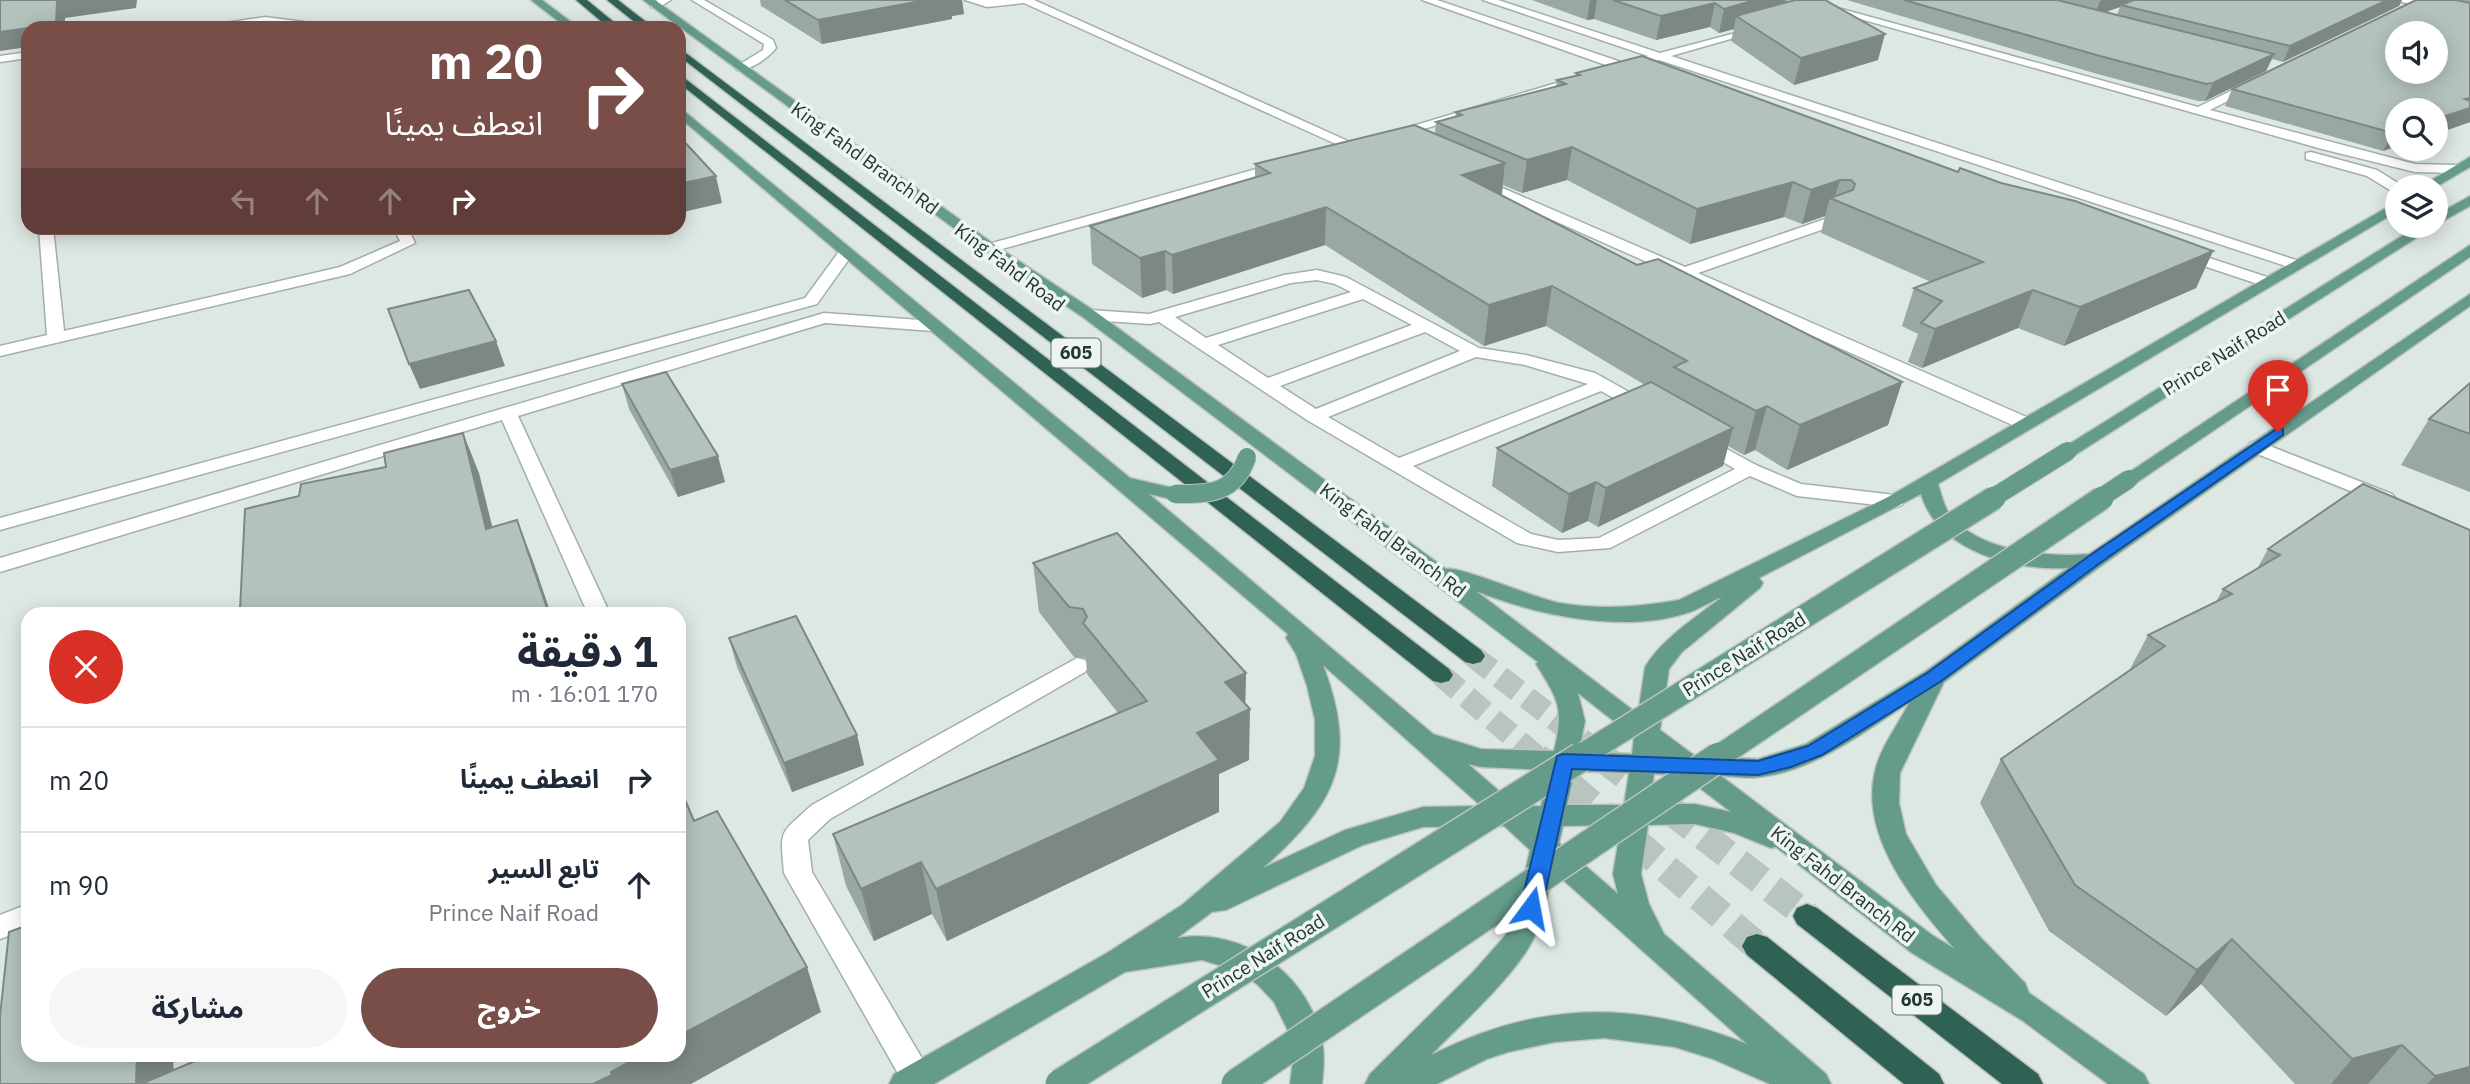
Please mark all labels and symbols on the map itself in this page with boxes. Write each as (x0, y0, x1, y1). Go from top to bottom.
street label: King Fahd Branch Rd (787, 96, 943, 220)
street label: King Fahd Road (950, 218, 1070, 316)
street label: Prince Naif Road (2158, 306, 2290, 400)
road number: 605 (1052, 338, 1100, 368)
pin (2248, 360, 2308, 432)
street label: King Fahd Branch Rd (1315, 477, 1471, 603)
street label: Prince Naif Road (1678, 607, 1810, 701)
street label: King Fahd Branch Rd (1766, 820, 1920, 948)
position arrow (1494, 871, 1568, 945)
street label: Prince Naif Road (1197, 909, 1329, 1003)
road number: 605 (1892, 986, 1941, 1015)

